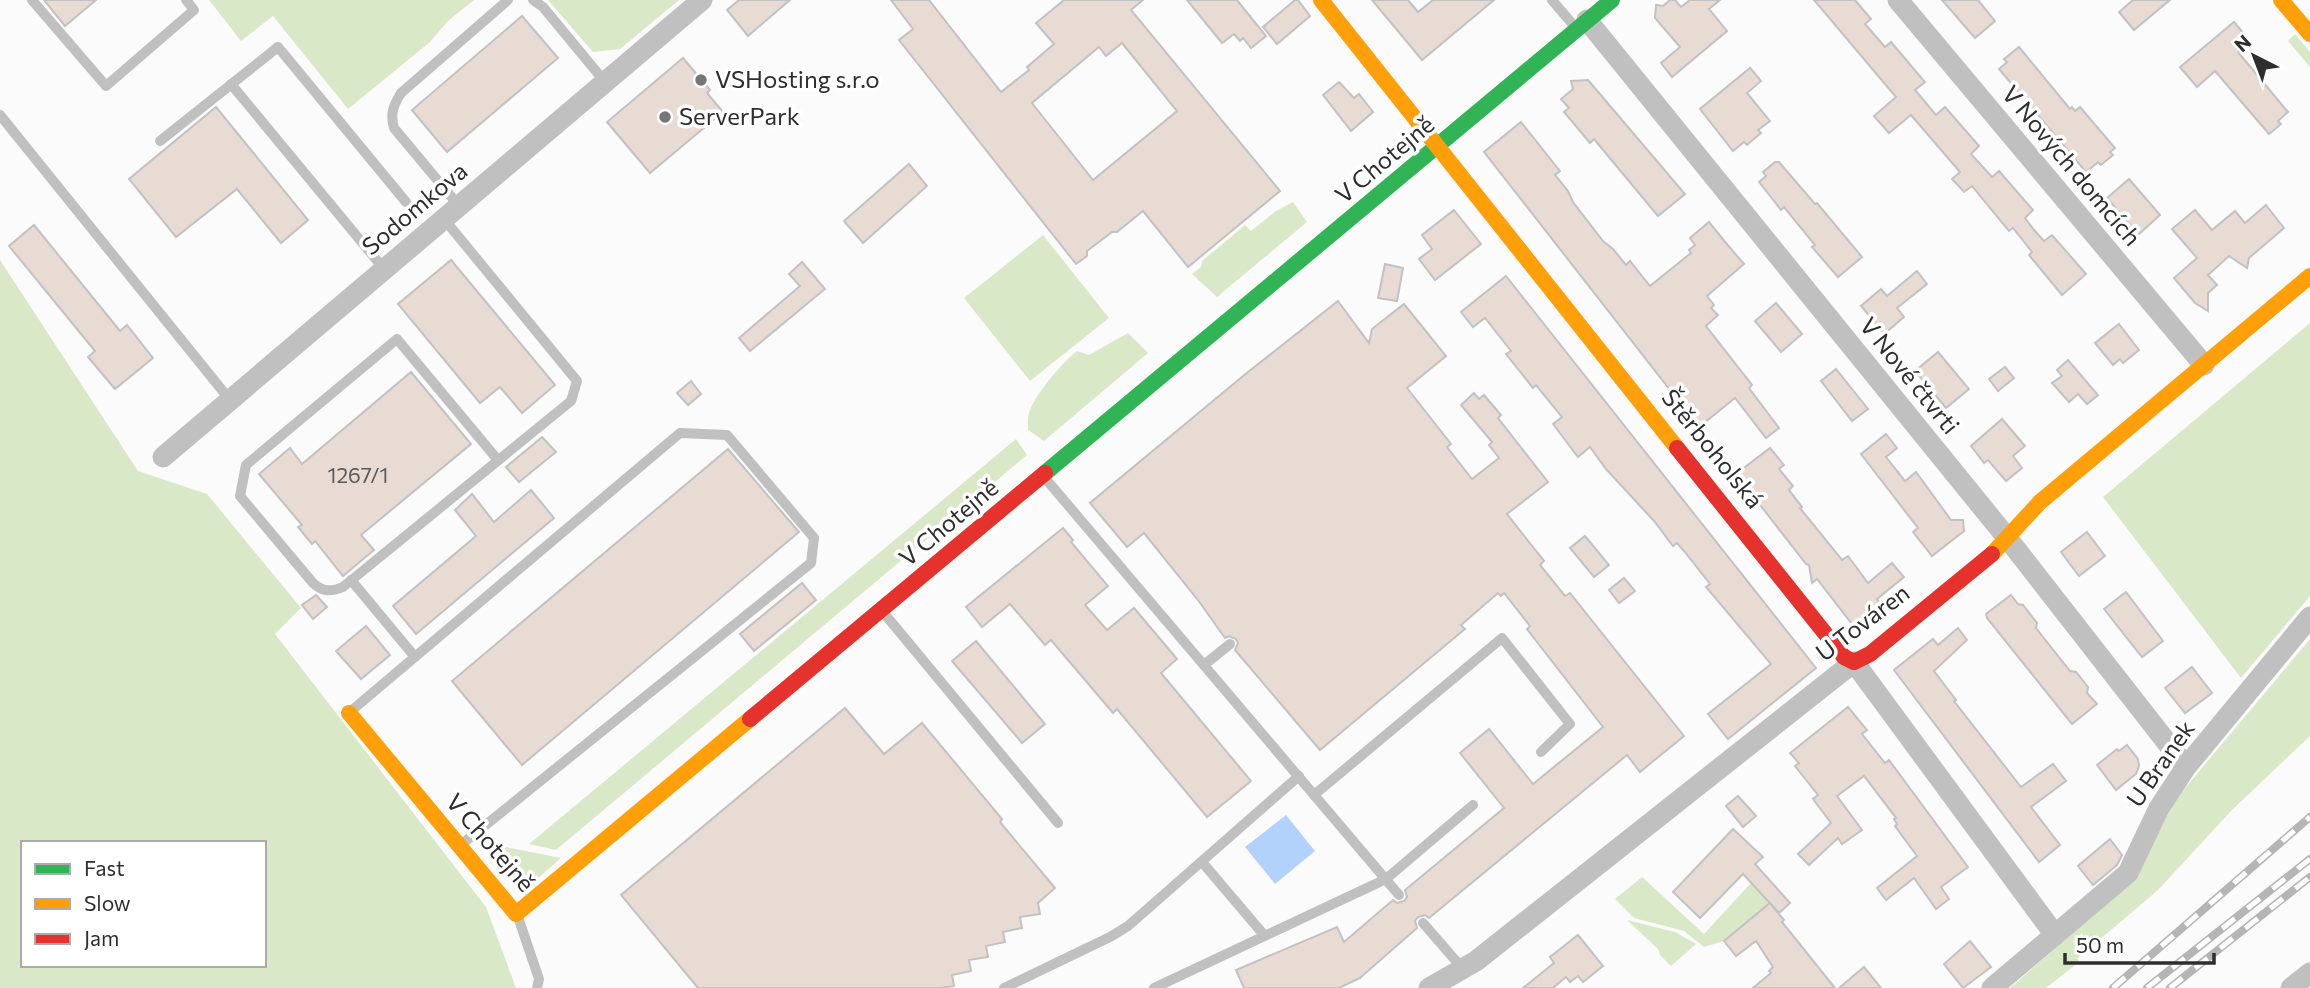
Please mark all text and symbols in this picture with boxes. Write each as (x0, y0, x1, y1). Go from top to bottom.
north arrow (2219, 21, 2289, 91)
text: N (2229, 30, 2255, 56)
place label: VSHosting s.r.o (715, 64, 880, 93)
marker: VSHosting s.r.o (693, 72, 709, 88)
street label: V Nových domcích (1997, 79, 2148, 251)
place label: ServerPark (679, 101, 800, 130)
marker: ServerPark (657, 109, 673, 125)
street label: V Chotejně (1329, 109, 1439, 209)
street label: Sodomkova (355, 155, 473, 260)
street label: V Nové čtvrti (1854, 311, 1966, 439)
street label: Štěrboholská (1656, 383, 1770, 513)
house number: 1267/1 (327, 462, 389, 487)
street label: V Chotejně (893, 472, 1003, 572)
street label: U Továren (1810, 577, 1915, 666)
street label: U Branek (2120, 714, 2200, 812)
street label: V Chotejně (441, 787, 542, 897)
legend (21, 841, 266, 967)
text: Fast (84, 855, 125, 880)
text: Slow (84, 890, 131, 915)
scale bar (2065, 922, 2214, 966)
text: Jam (84, 925, 119, 950)
text: 50 m (2076, 932, 2124, 957)

